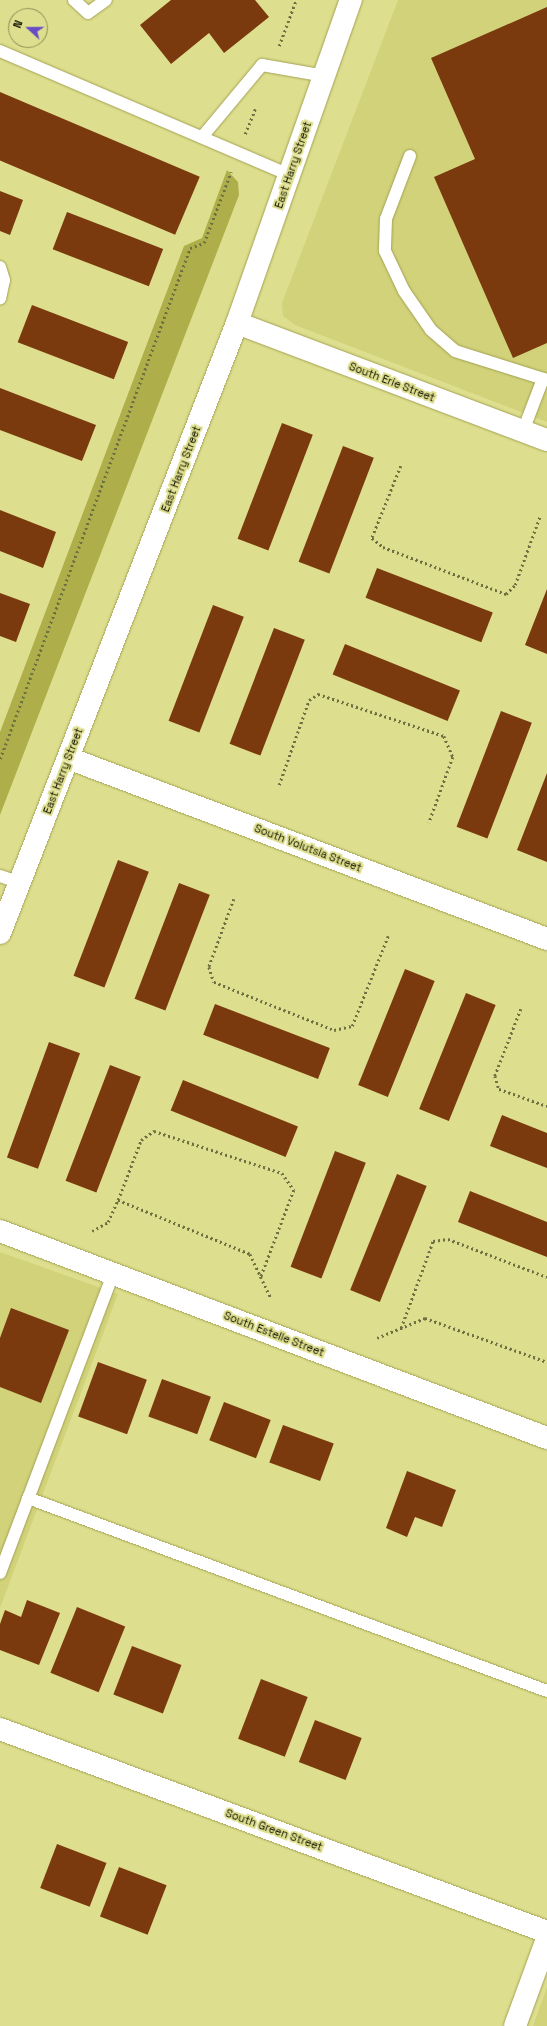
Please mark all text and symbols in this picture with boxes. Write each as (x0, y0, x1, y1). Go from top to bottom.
north arrow (8, 8, 48, 48)
text: N (10, 18, 26, 30)
street label: East Harry Street (272, 120, 314, 210)
street label: South Erie Street (347, 360, 437, 404)
street label: East Harry Street (159, 424, 203, 514)
street label: East Harry Street (41, 726, 85, 816)
street label: South Volutsia Street (252, 821, 364, 875)
street label: South Estelle Street (222, 1309, 326, 1359)
street label: South Green Street (224, 1806, 324, 1854)

